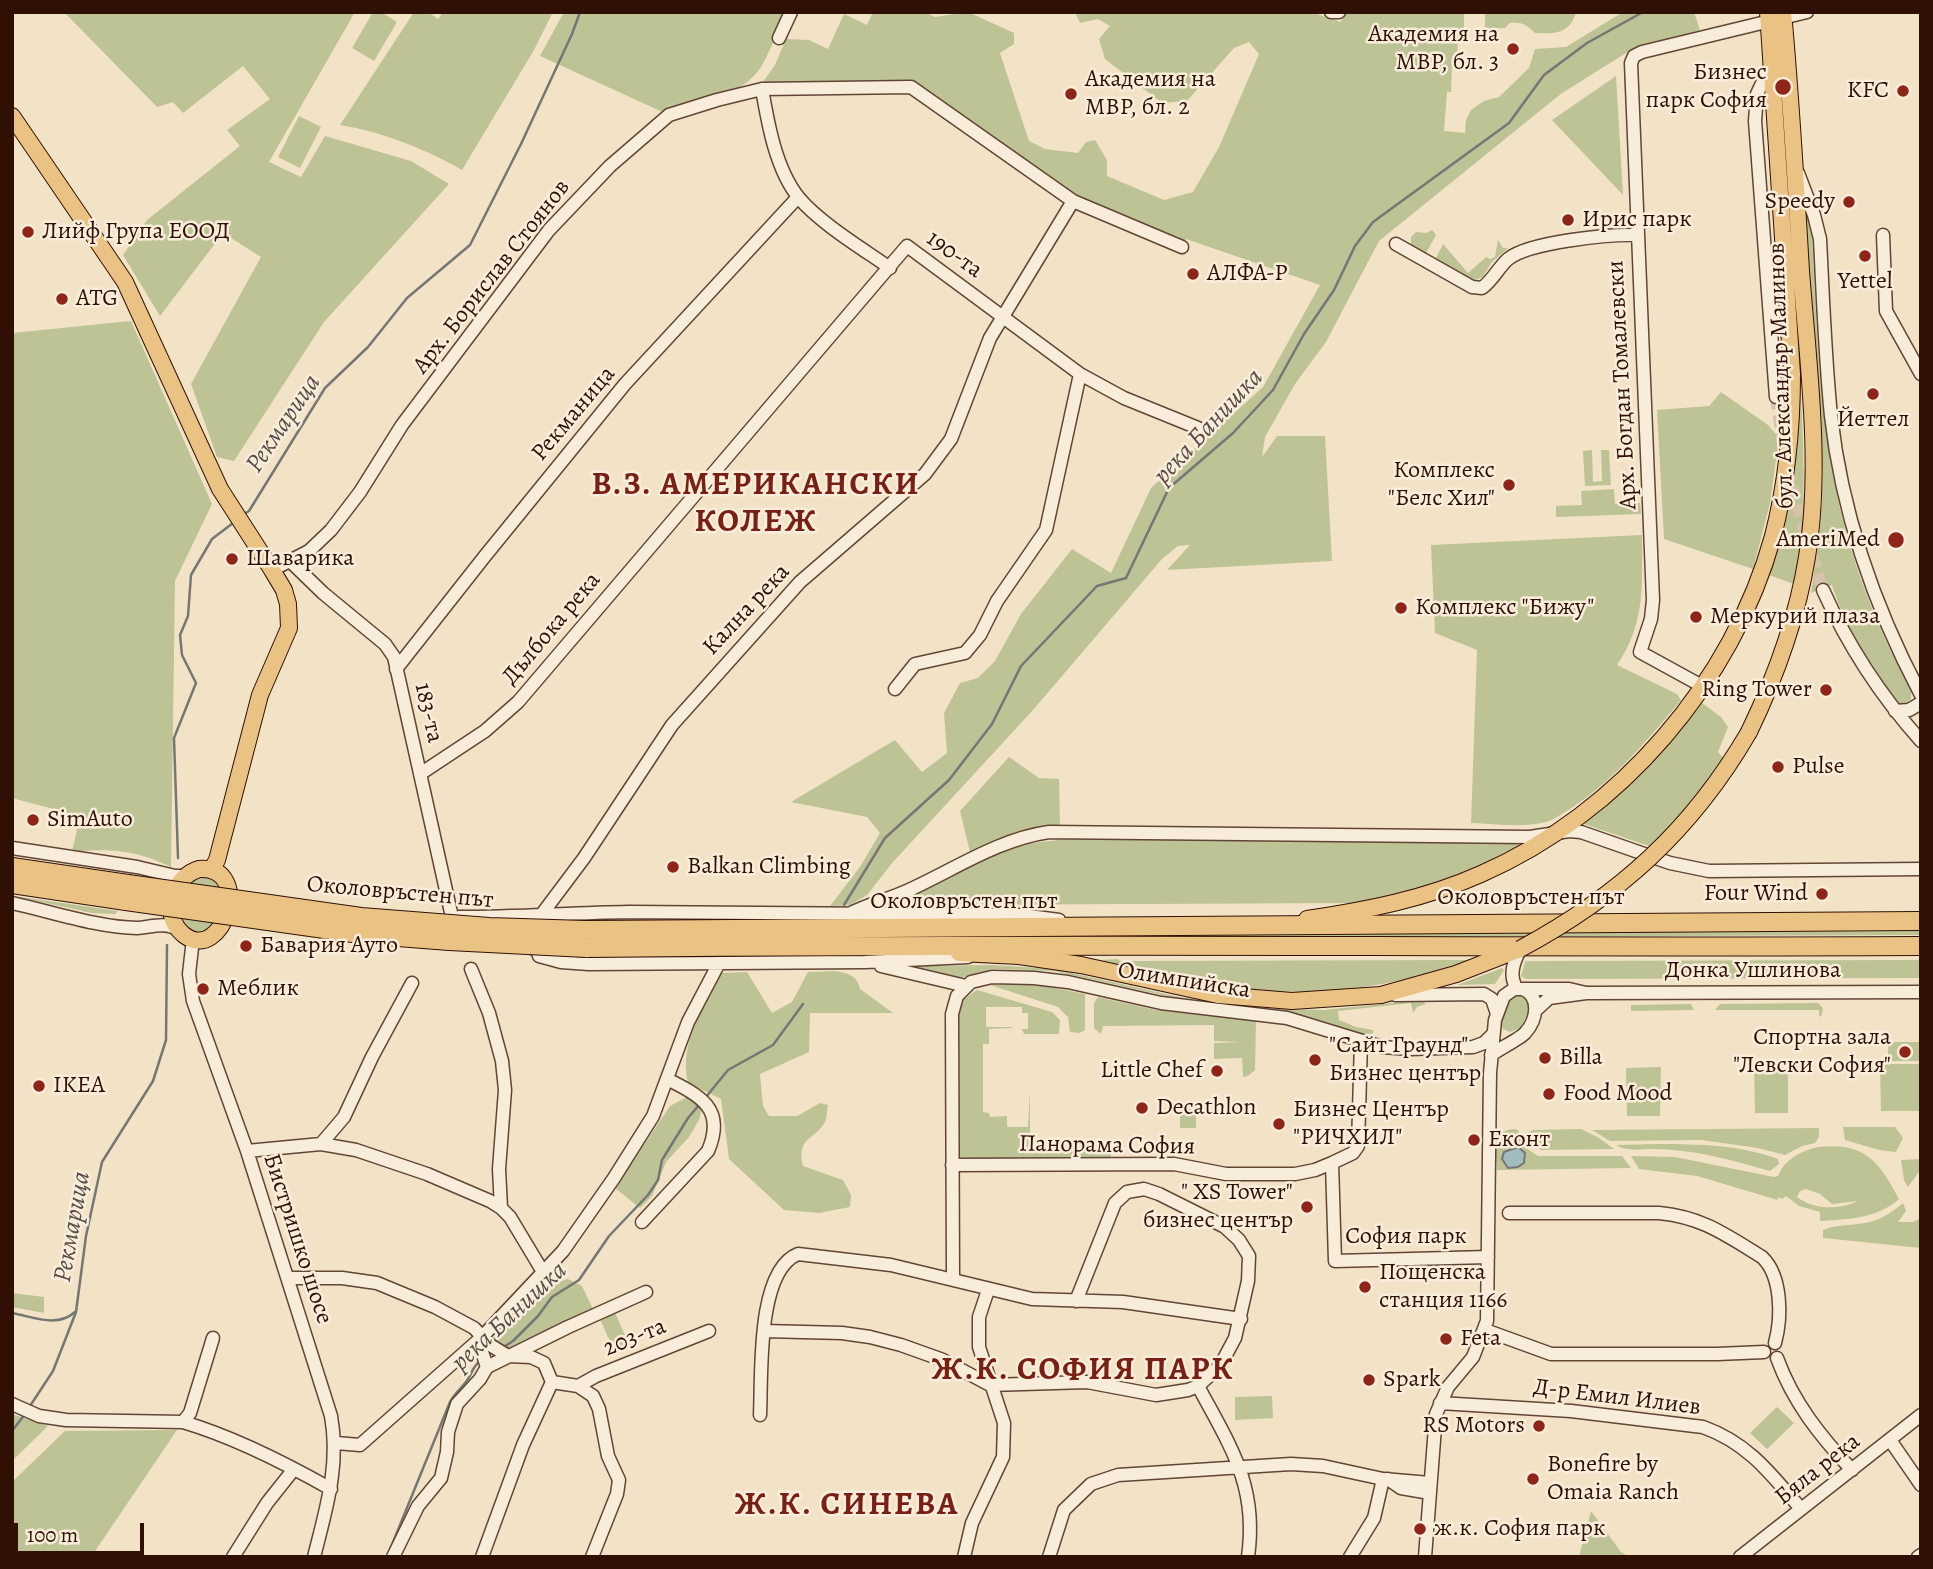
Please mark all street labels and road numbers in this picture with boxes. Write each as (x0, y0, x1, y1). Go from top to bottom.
street label: Арх. Борислав Стоянов (407, 174, 577, 380)
street label: 190-та (920, 225, 988, 285)
street label: бул. Александър Малинов (1763, 242, 1801, 510)
street label: Арх. Богдан Томалевски (1602, 260, 1644, 510)
street label: Рекманица (526, 361, 622, 467)
street label: Кална река (697, 558, 797, 662)
street label: Дълбока река (497, 567, 607, 691)
street label: 183-та (407, 680, 449, 746)
street label: Околовръстен път (305, 870, 495, 916)
street label: Околовръстен път (1437, 884, 1625, 912)
street label: Околовръстен път (870, 888, 1058, 916)
street label: Олимпийска (1116, 956, 1252, 1006)
street label: Донка Ушлинова (1665, 957, 1841, 985)
street label: Панорама София (1019, 1130, 1195, 1162)
street label: Бистришко шосе (256, 1150, 338, 1328)
street label: София парк (1345, 1223, 1467, 1251)
street label: 203-та (599, 1312, 671, 1364)
street label: Д-р Емил Илиев (1532, 1373, 1702, 1423)
street label: Бяла река (1770, 1428, 1866, 1512)

